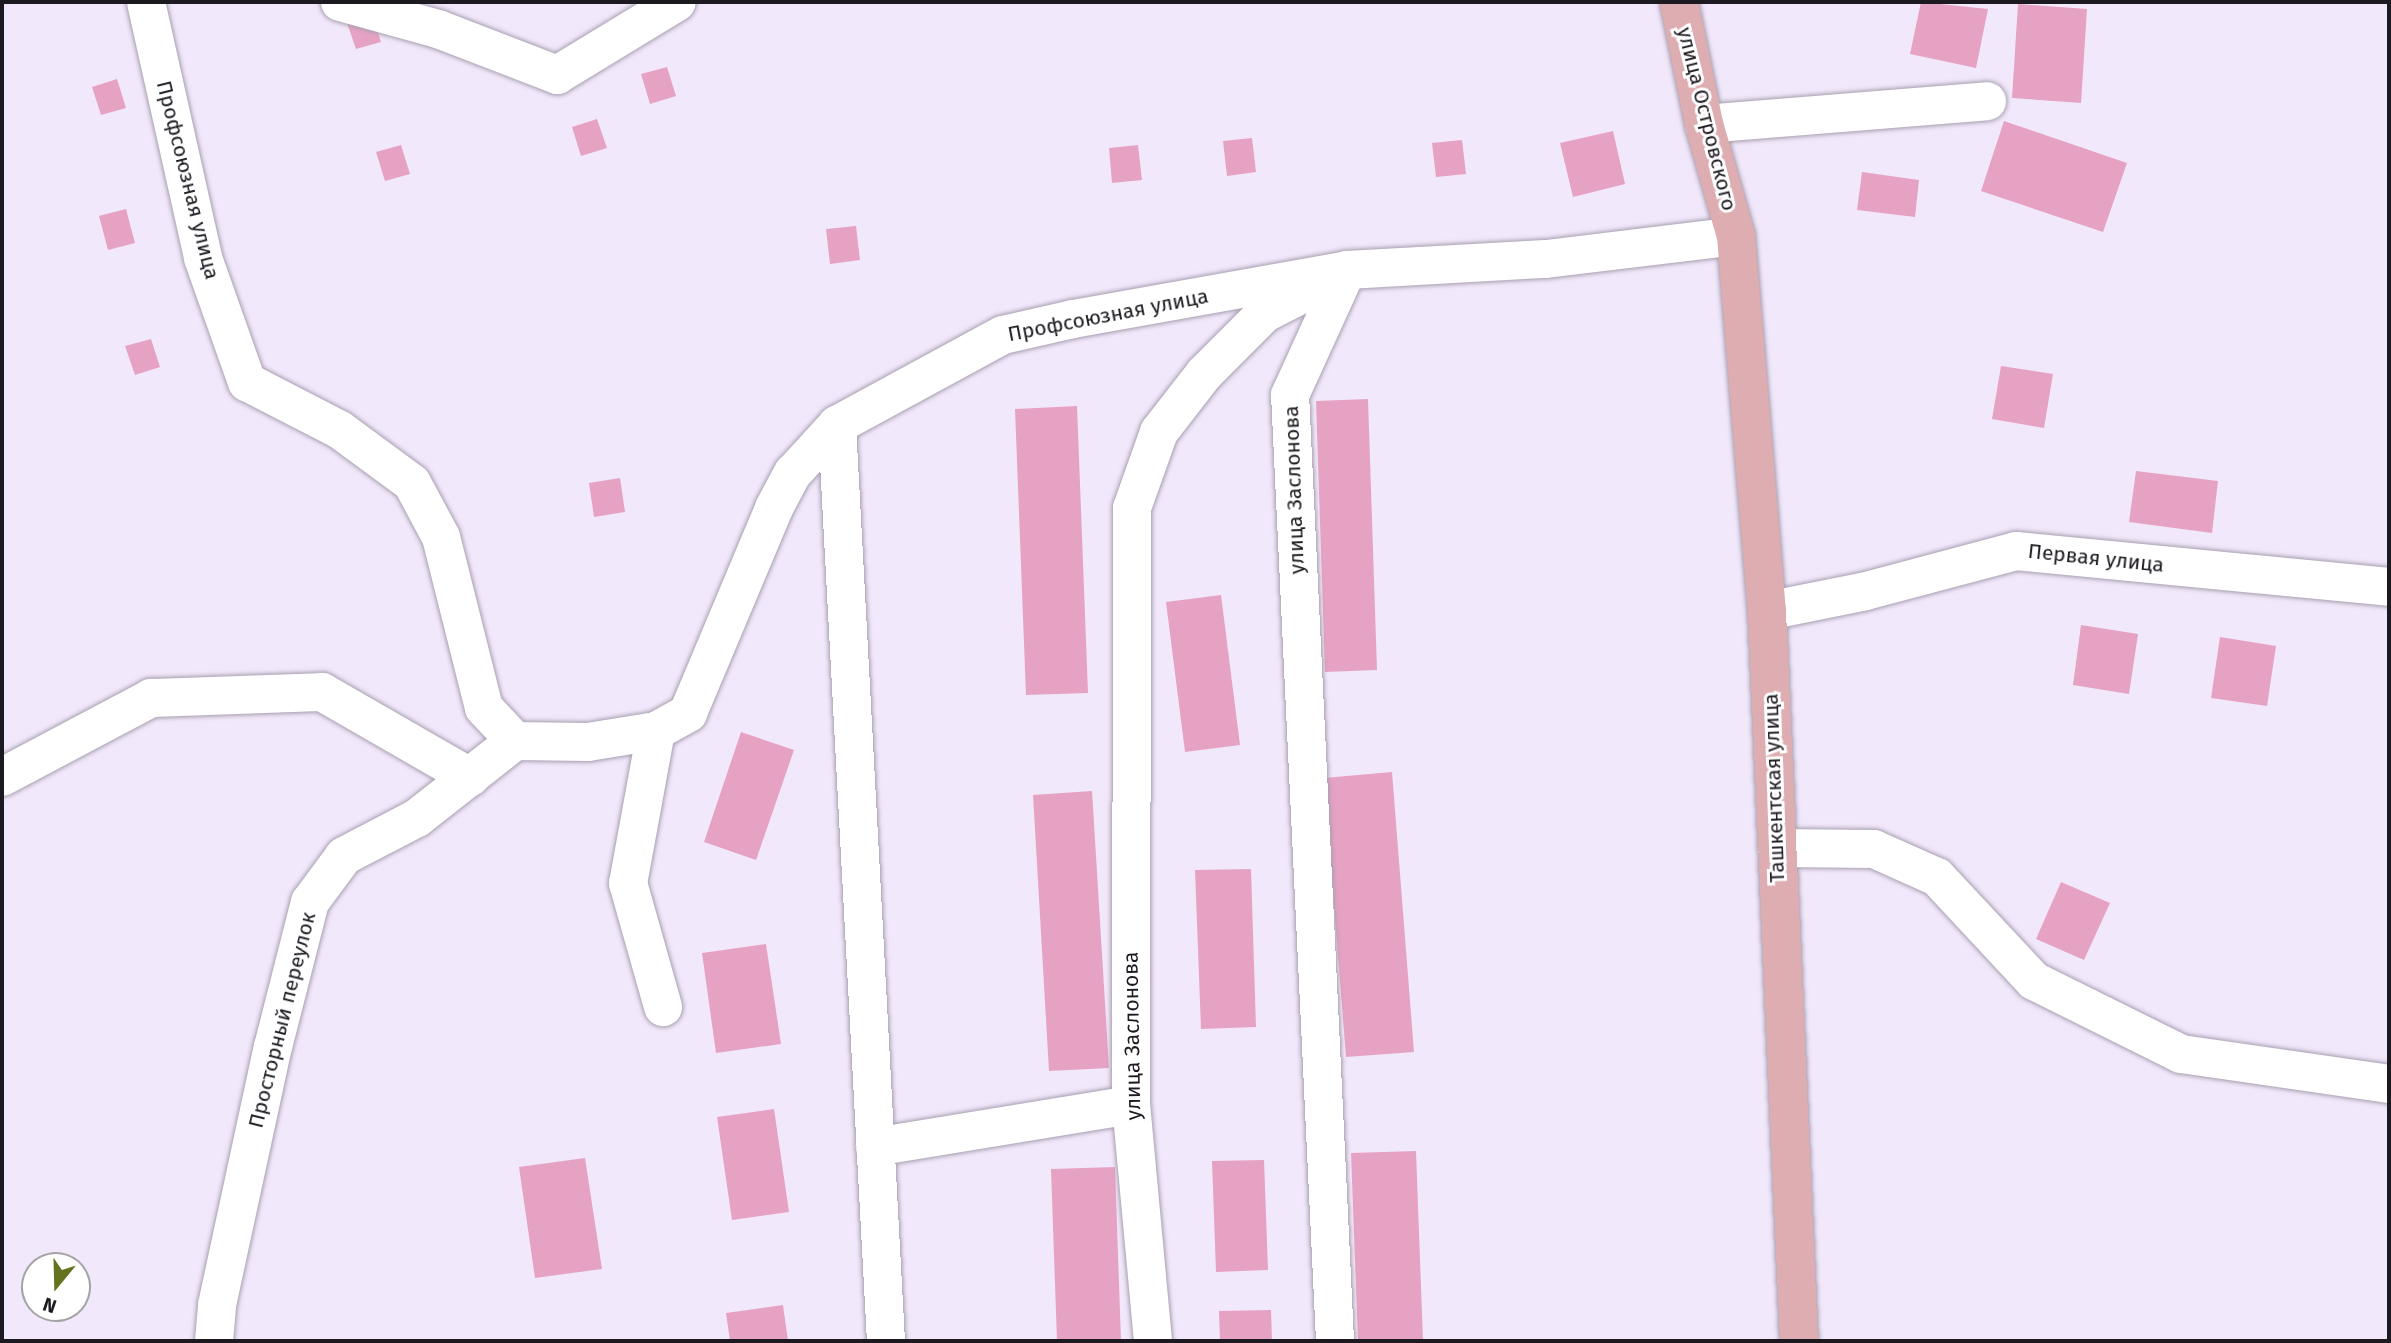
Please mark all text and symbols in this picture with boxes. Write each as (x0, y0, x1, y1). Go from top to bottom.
street label: улица Островского (1672, 25, 1742, 213)
street label: Профсоюзная улица (151, 78, 225, 282)
street label: Профсоюзная улица (1006, 283, 1210, 347)
street label: улица Заслонова (1278, 405, 1310, 575)
street label: Первая улица (2027, 538, 2165, 578)
street label: Ташкентская улица (1758, 693, 1790, 883)
street label: Просторный переулок (243, 909, 321, 1131)
street label: улица Заслонова (1118, 951, 1146, 1121)
north arrow (21, 1252, 91, 1322)
text: N (40, 1293, 59, 1318)

